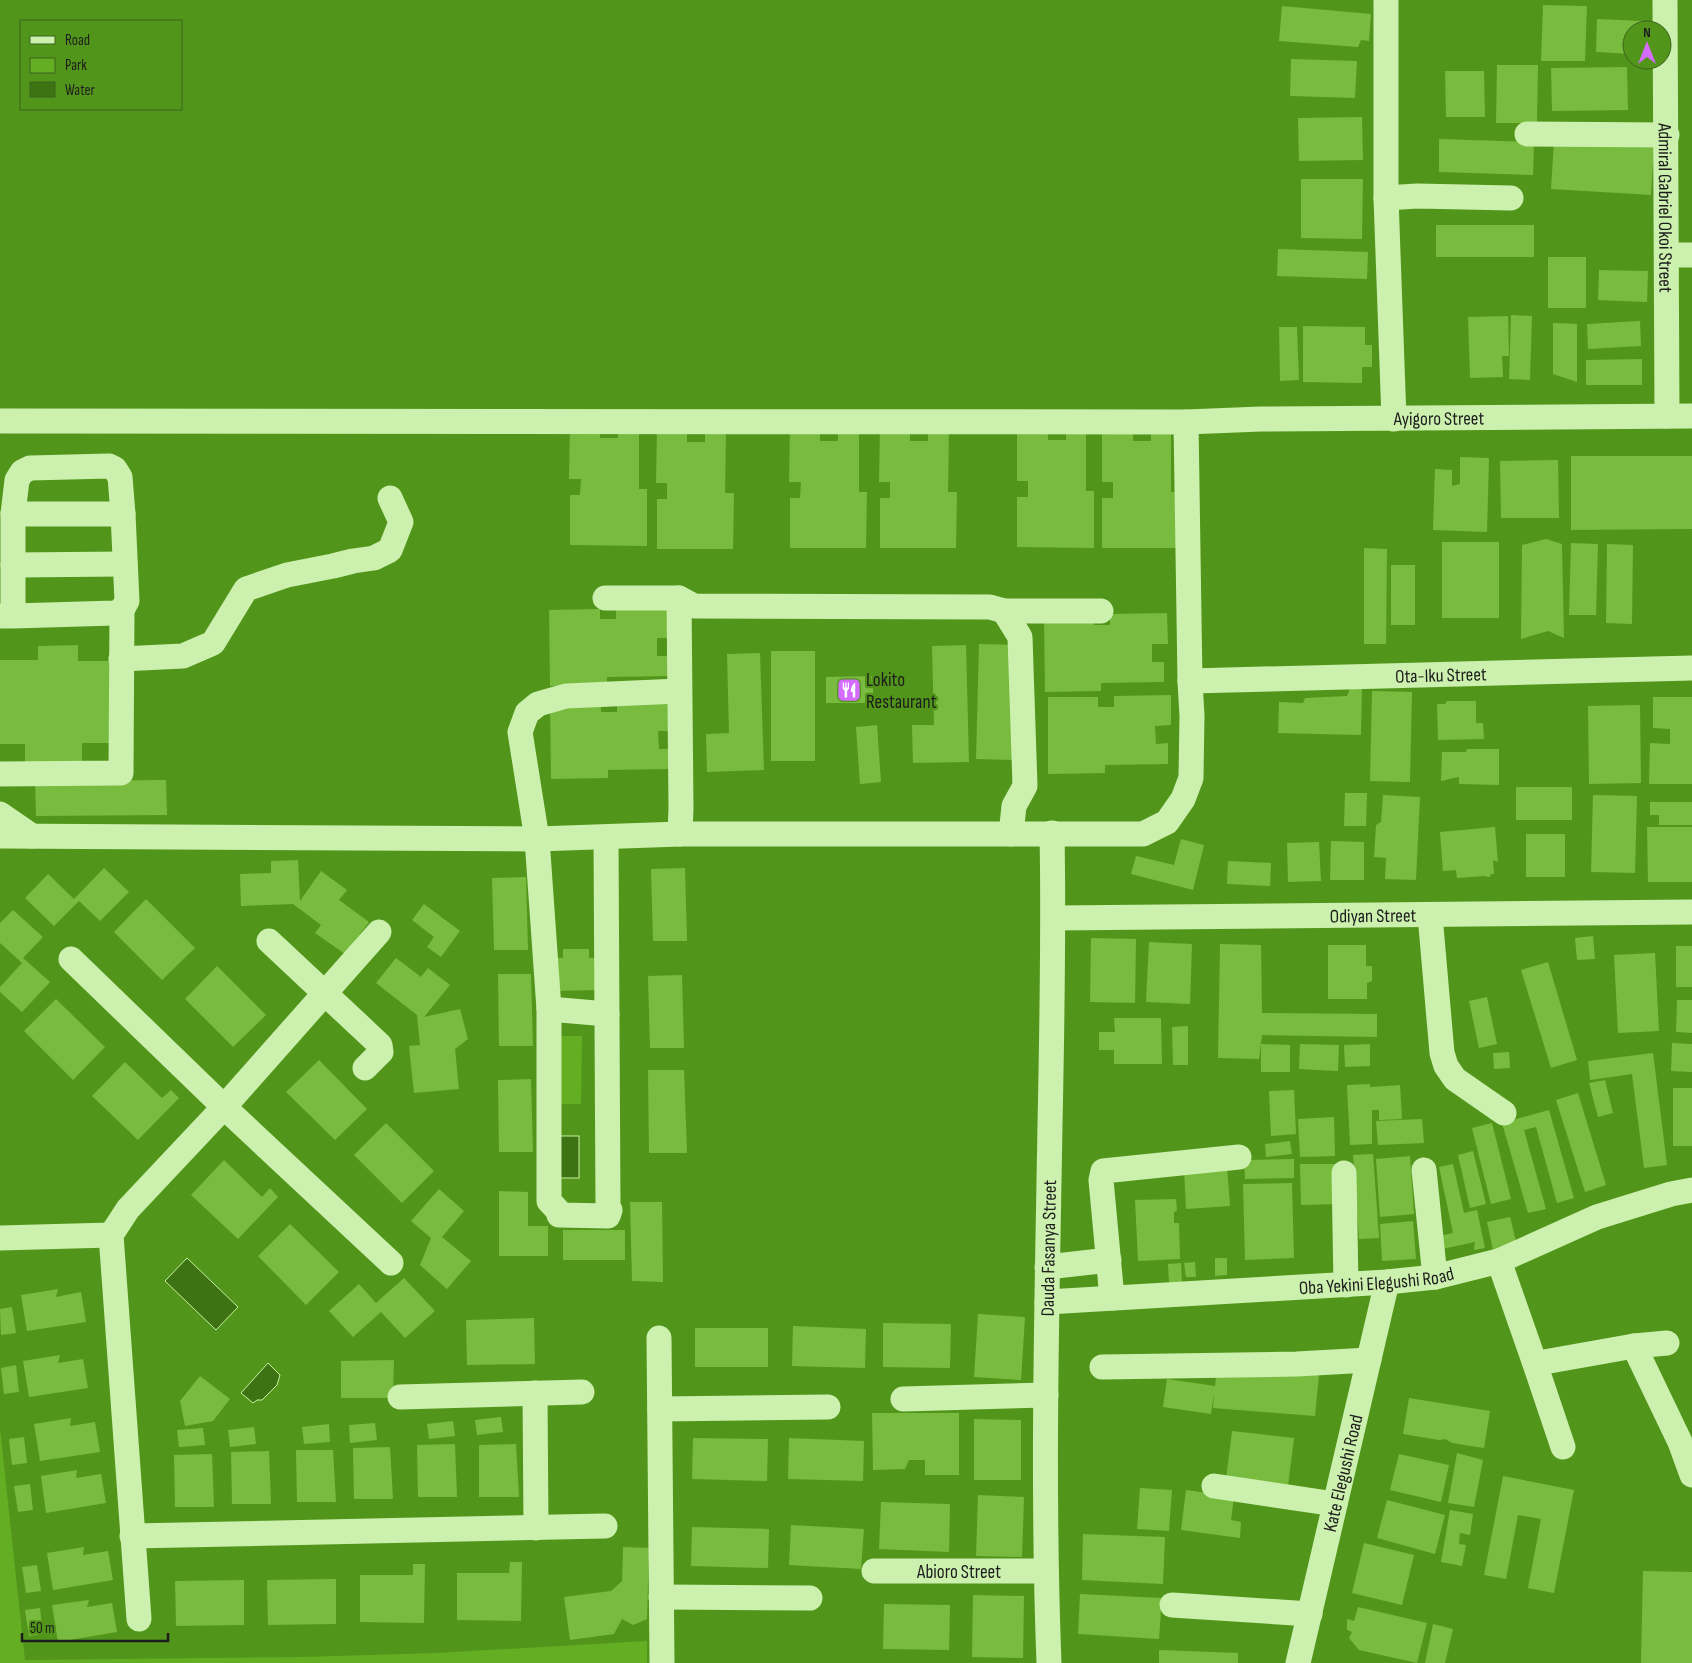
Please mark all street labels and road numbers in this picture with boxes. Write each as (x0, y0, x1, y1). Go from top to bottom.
street label: Admiral Gabriel Okoi Street (1653, 122, 1676, 293)
street label: Ayigoro Street (1393, 407, 1484, 431)
street label: Ota-Iku Street (1395, 663, 1487, 689)
street label: Odiyan Street (1330, 905, 1417, 928)
street label: Dauda Fasanya Street (1037, 1179, 1062, 1317)
street label: Oba Yekini Elegushi Road (1298, 1263, 1457, 1300)
street label: Kate Elegushi Road (1319, 1412, 1369, 1534)
street label: Abioro Street (916, 1561, 1001, 1584)

